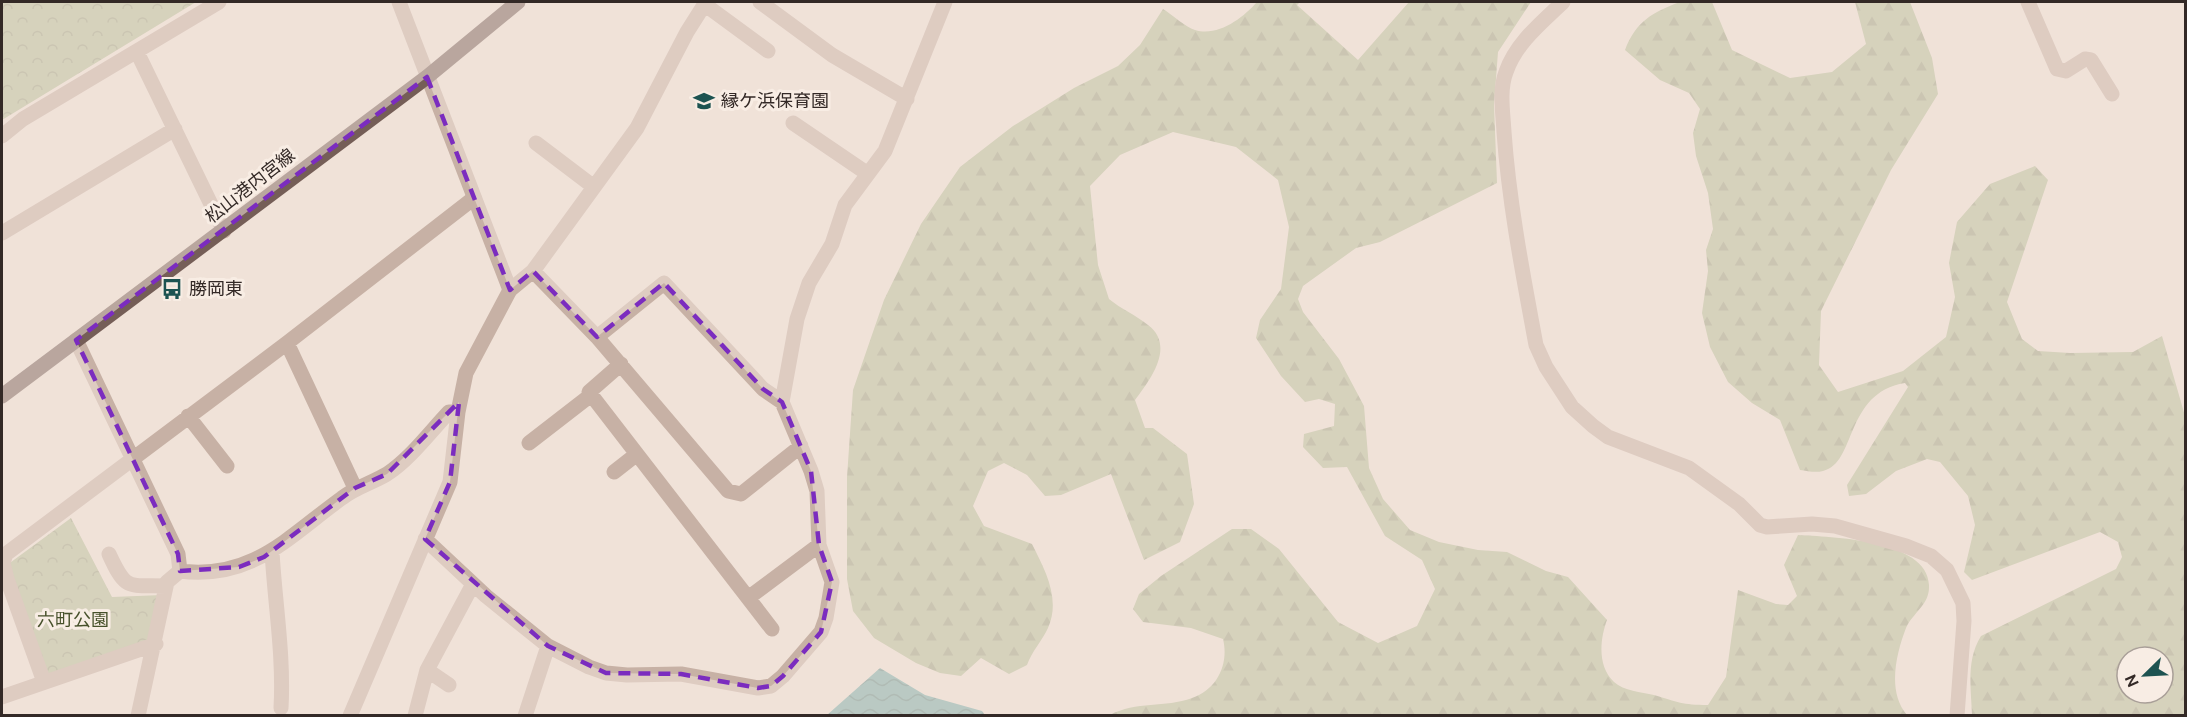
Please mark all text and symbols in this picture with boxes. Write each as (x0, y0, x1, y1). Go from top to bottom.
school or university icon: 縁ケ浜保育園 (692, 89, 716, 113)
place label: 縁ケ浜保育園 (721, 90, 829, 110)
street label: 松山港内宮線 (201, 144, 298, 226)
bus stop icon: 勝岡東 (160, 277, 184, 301)
place label: 勝岡東 (189, 278, 243, 298)
park label: 六町公園 (37, 609, 109, 629)
north arrow (2115, 645, 2175, 705)
text: N (2121, 672, 2142, 690)

